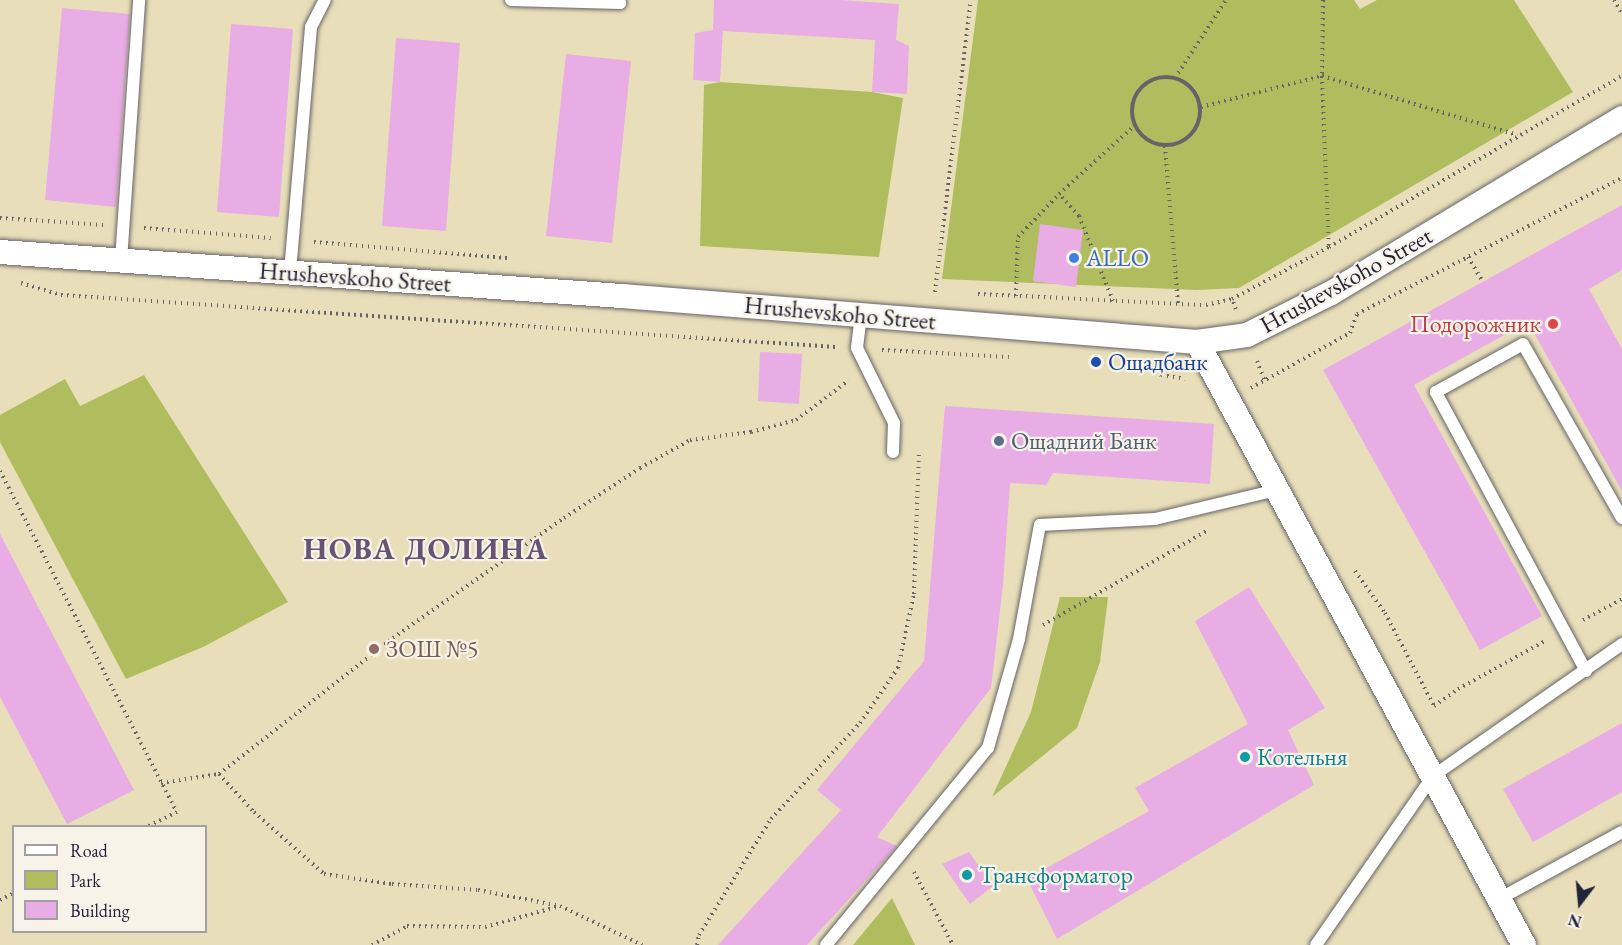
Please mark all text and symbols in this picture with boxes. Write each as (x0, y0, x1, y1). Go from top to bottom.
street label: Hrushevskoho Street (1255, 221, 1437, 339)
place label: ALLO (1086, 244, 1149, 272)
marker: ALLO (1067, 251, 1081, 265)
street label: Hrushevskoho Street (258, 256, 452, 298)
street label: Hrushevskoho Street (743, 290, 937, 336)
place label: Подорожник (1410, 310, 1541, 338)
marker: Подорожник (1546, 317, 1560, 331)
place label: Ощадбанк (1108, 348, 1208, 376)
marker: Ощадбанк (1089, 355, 1103, 369)
place label: Ощадний Банк (1011, 427, 1157, 455)
marker: Ощадний Банк (992, 434, 1006, 448)
district label: НОВА ДОЛИНА (303, 531, 549, 567)
place label: ЗОШ №5 (386, 635, 478, 663)
marker: ЗОШ №5 (367, 642, 381, 656)
place label: Котельня (1257, 743, 1348, 771)
marker: Котельня (1238, 750, 1252, 764)
legend (12, 825, 207, 933)
text: Road (70, 839, 108, 862)
place label: Трансформатор (979, 861, 1133, 889)
marker: Трансформатор (960, 868, 974, 882)
text: Park (70, 869, 101, 892)
north arrow (1550, 873, 1610, 933)
text: Building (70, 899, 130, 922)
text: N (1566, 909, 1584, 933)

